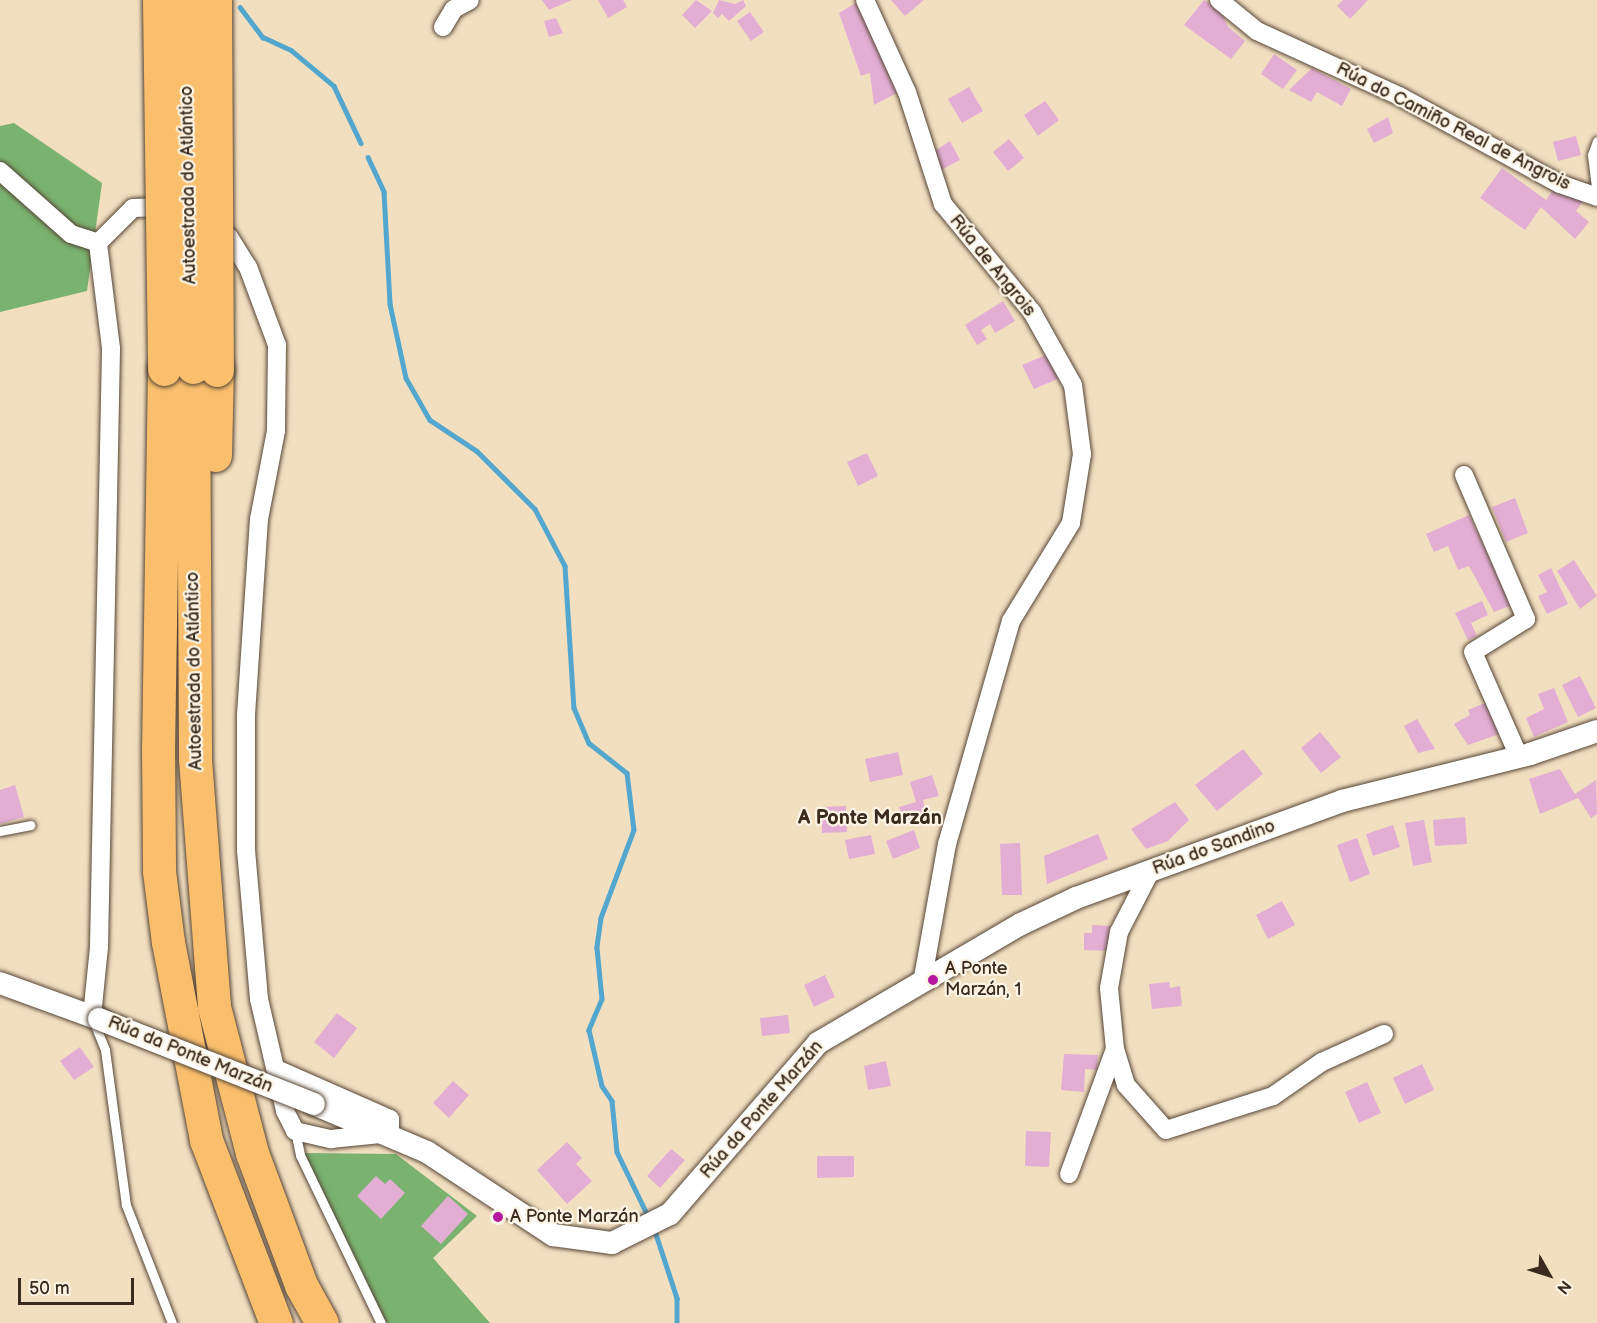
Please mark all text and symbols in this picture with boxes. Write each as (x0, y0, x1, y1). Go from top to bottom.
street label: Rúa do Camiño Real de Angrois (1332, 58, 1574, 196)
street label: Autoestrada do Atlántico (176, 86, 202, 284)
street label: Rúa de Angrois (944, 211, 1040, 321)
street label: Autoestrada do Atlántico (182, 572, 208, 770)
district label: A Ponte Marzán (798, 806, 942, 830)
street label: Rúa do Sandino (1150, 816, 1278, 880)
place label: A Ponte Marzán, 1 (945, 959, 1021, 1002)
marker: A Ponte Marzán, 1 (926, 973, 940, 987)
street label: Rúa da Ponte Marzán (104, 1012, 276, 1098)
street label: Rúa da Ponte Marzán (696, 1037, 828, 1183)
place label: A Ponte Marzán (510, 1206, 639, 1228)
marker: A Ponte Marzán (491, 1210, 505, 1224)
north arrow (1519, 1245, 1579, 1305)
scale bar (21, 1266, 136, 1304)
text: N (1552, 1276, 1575, 1297)
text: 50 m (29, 1278, 70, 1299)

